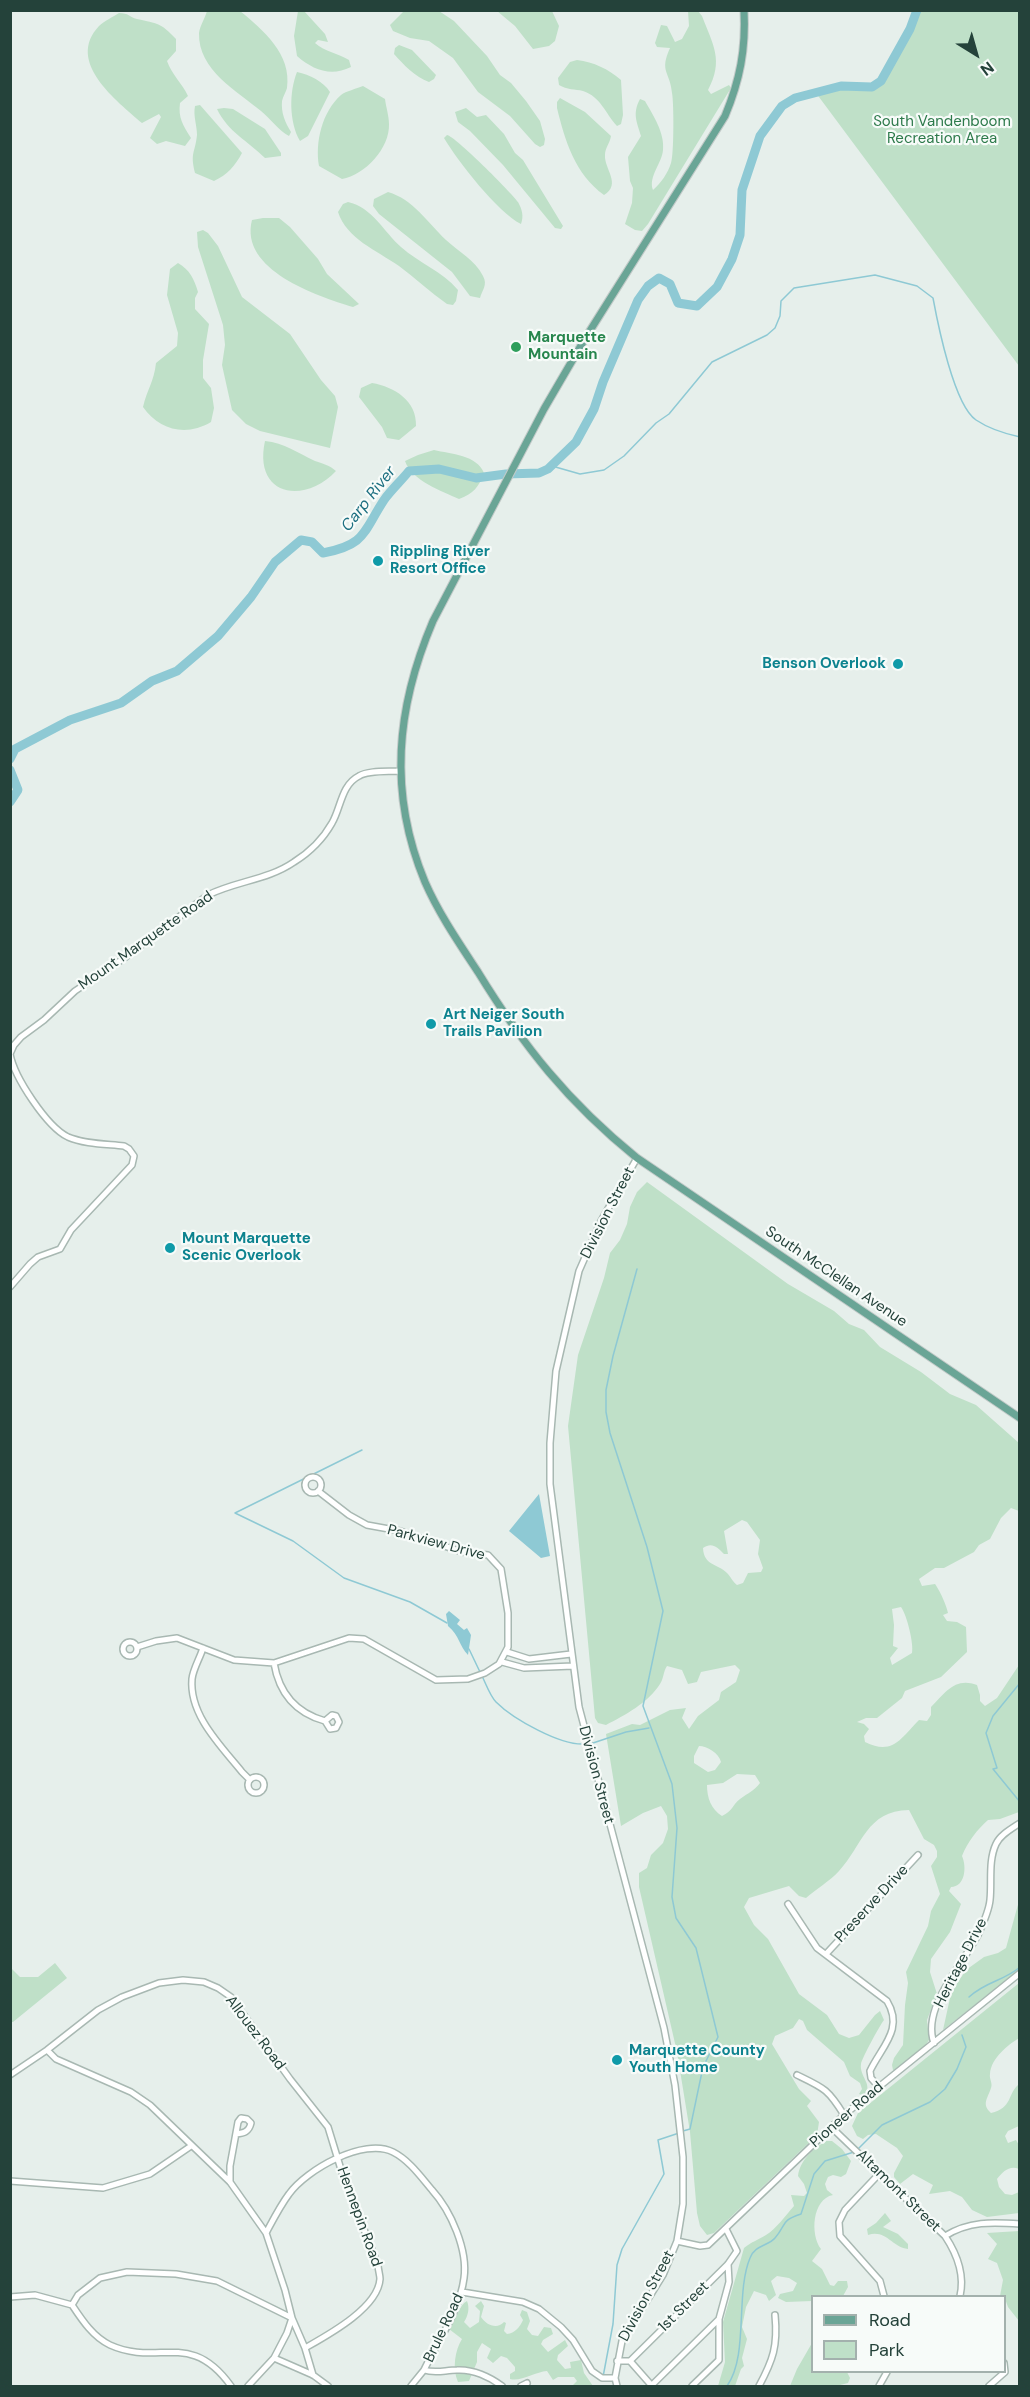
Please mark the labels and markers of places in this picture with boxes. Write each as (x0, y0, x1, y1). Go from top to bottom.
place label: Marquette Mountain (528, 329, 606, 364)
marker: Marquette Mountain (509, 340, 523, 354)
place label: Rippling River Resort Office (390, 543, 490, 578)
marker: Rippling River Resort Office (371, 554, 385, 568)
place label: Benson Overlook (762, 655, 886, 673)
marker: Benson Overlook (891, 657, 905, 671)
place label: Art Neiger South Trails Pavilion (443, 1006, 564, 1041)
marker: Art Neiger South Trails Pavilion (424, 1017, 438, 1031)
place label: Mount Marquette Scenic Overlook (182, 1230, 311, 1265)
marker: Mount Marquette Scenic Overlook (163, 1241, 177, 1255)
place label: Marquette County Youth Home (629, 2042, 765, 2077)
marker: Marquette County Youth Home (610, 2053, 624, 2067)

